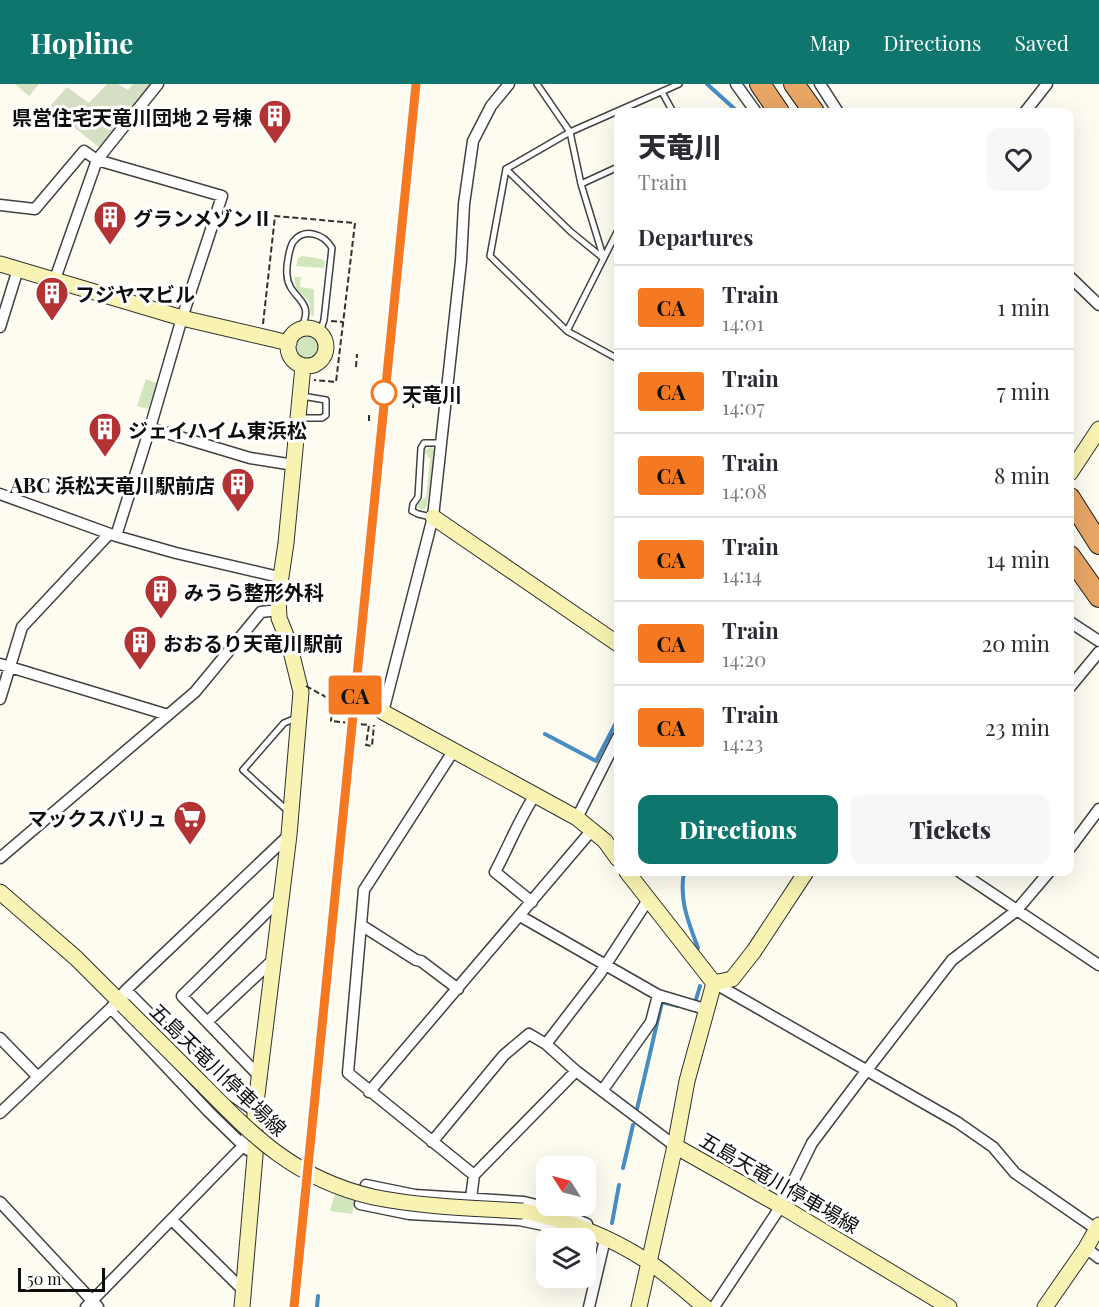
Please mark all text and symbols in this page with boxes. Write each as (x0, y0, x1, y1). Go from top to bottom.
text: Hopline (30, 24, 133, 61)
text: Map (809, 28, 850, 56)
text: Directions (883, 28, 981, 56)
text: Saved (1014, 28, 1069, 56)
building icon: 県営住宅天竜川団地２号棟 (257, 98, 293, 145)
place label: 県営住宅天竜川団地２号棟 (12, 103, 252, 130)
text: 天竜川 (638, 127, 722, 164)
button: heart (987, 128, 1050, 191)
text: Train (638, 168, 687, 195)
building icon: グランメゾンⅡ (92, 199, 128, 246)
place label: グランメゾンⅡ (133, 204, 272, 231)
text: Departures (638, 222, 753, 252)
building icon: フジヤマビル (34, 275, 70, 322)
text: Train (722, 279, 779, 309)
place label: フジヤマビル (75, 280, 195, 307)
text: 1 min (997, 292, 1050, 322)
text: CA (657, 293, 685, 321)
text: 14:01 (722, 309, 764, 336)
text: Train (722, 363, 779, 393)
text: 7 min (997, 376, 1050, 406)
text: CA (657, 377, 685, 405)
marker: 天竜川 (371, 380, 397, 406)
place label: 天竜川 (402, 380, 462, 407)
text: 14:07 (722, 393, 765, 420)
building icon: ジェイハイム東浜松 (87, 411, 123, 458)
place label: ジェイハイム東浜松 (128, 416, 307, 443)
text: Train (722, 447, 779, 477)
text: 8 min (994, 460, 1050, 490)
text: CA (657, 461, 685, 489)
building icon: ABC 浜松天竜川駅前店 (220, 466, 256, 513)
place label: ABC 浜松天竜川駅前店 (9, 471, 215, 498)
text: 14:08 (722, 477, 767, 504)
text: Train (722, 531, 779, 561)
text: 14 min (986, 544, 1050, 574)
text: CA (657, 545, 685, 573)
text: 14:14 (722, 561, 762, 588)
building icon: みうら整形外科 (143, 573, 179, 620)
place label: みうら整形外科 (184, 578, 324, 605)
text: Train (722, 615, 779, 645)
building icon: おおるり天竜川駅前 (122, 624, 158, 671)
text: 20 min (982, 628, 1050, 658)
place label: おおるり天竜川駅前 (163, 629, 343, 656)
text: CA (657, 629, 685, 657)
text: 14:20 (722, 645, 766, 672)
line badge: CA (328, 676, 382, 714)
text: CA (341, 681, 369, 709)
text: Train (722, 699, 779, 729)
text: 23 min (985, 712, 1050, 742)
text: CA (657, 713, 685, 741)
text: 14:23 (722, 729, 763, 756)
button: Directions (638, 795, 838, 864)
button: Tickets (850, 795, 1050, 864)
supermarket icon: マックスバリュ (172, 799, 208, 846)
place label: マックスバリュ (28, 804, 167, 831)
street label: 五島天竜川停車場線 (145, 997, 293, 1141)
street label: 五島天竜川停車場線 (695, 1125, 865, 1239)
north arrow (536, 1156, 596, 1216)
map controls (536, 1156, 596, 1288)
button: layers (536, 1228, 596, 1288)
scale bar (18, 1265, 105, 1292)
text: 50 m (27, 1268, 61, 1289)

